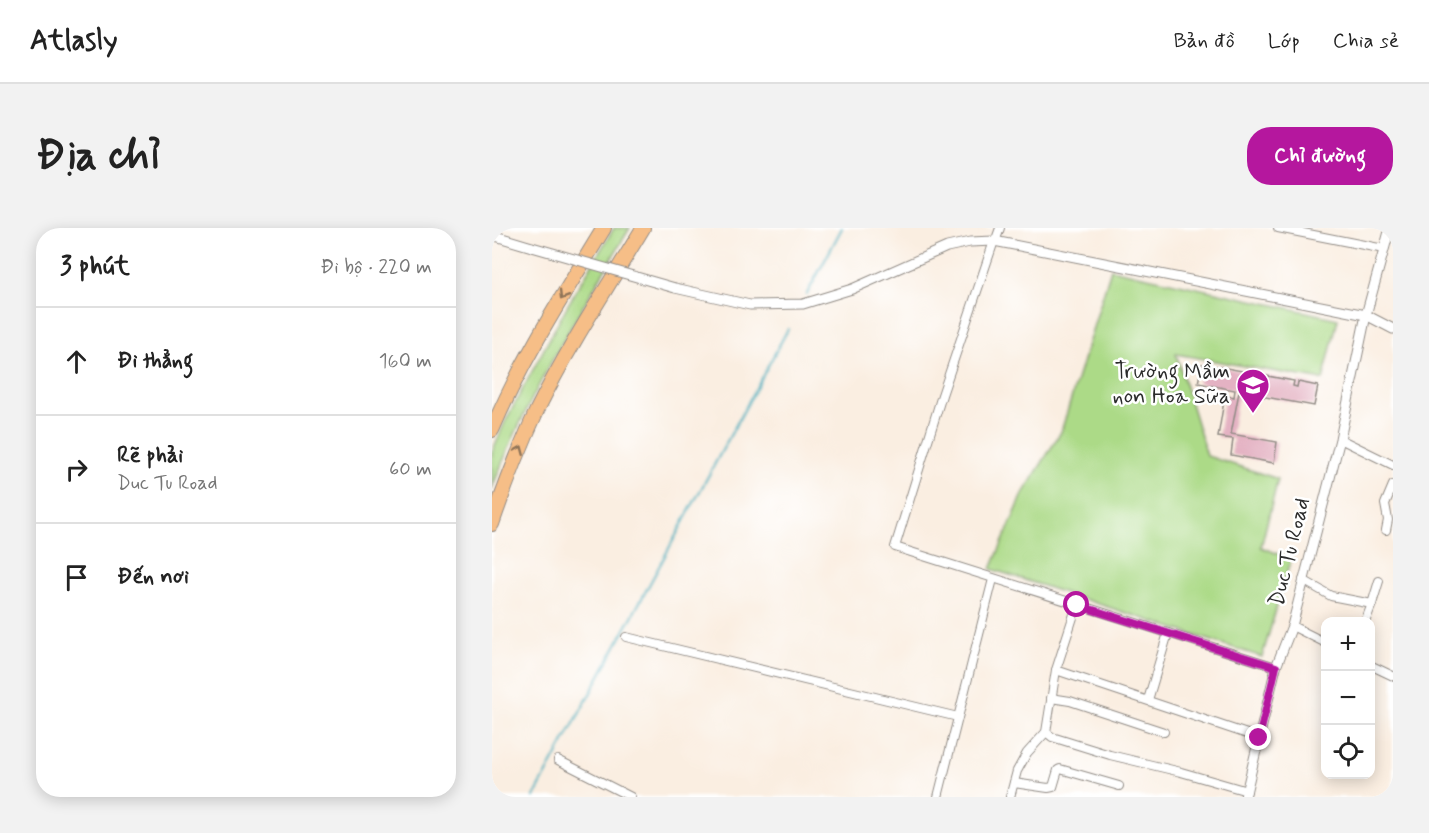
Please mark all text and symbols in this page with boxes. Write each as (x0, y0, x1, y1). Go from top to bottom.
text: Atlasly (30, 23, 118, 60)
text: Bản đồ (1174, 27, 1235, 55)
text: Lớp (1268, 27, 1300, 55)
text: Chia sẻ (1333, 27, 1399, 55)
button: Chỉ đường (1247, 127, 1393, 185)
text: Địa chỉ (36, 129, 161, 184)
text: 3 phút (60, 250, 130, 284)
text: Đi bộ · 220 m (320, 254, 432, 281)
one-way arrow (559, 290, 570, 300)
icon: ahead (60, 345, 93, 378)
text: Đi thẳng (117, 347, 193, 375)
text: 160 m (379, 348, 432, 375)
place label: Trường Mầm non Hoa Sữa (1113, 358, 1230, 411)
school or university icon: Trường Mầm non Hoa Sữa (1235, 367, 1271, 414)
text: Rẽ phải (117, 442, 183, 470)
one-way arrow (513, 446, 525, 457)
icon: right (60, 453, 93, 486)
text: 60 m (389, 456, 432, 483)
text: Duc Tu Road (117, 470, 218, 497)
street label: Duc Tu Road (1263, 495, 1317, 609)
icon: arrive (60, 561, 93, 594)
text: Đến nơi (117, 563, 189, 591)
route start (1063, 591, 1089, 617)
map controls (1321, 617, 1375, 779)
button: + (1321, 617, 1375, 671)
button: − (1321, 671, 1375, 725)
route end (1245, 724, 1271, 750)
button: locate (1321, 725, 1375, 779)

